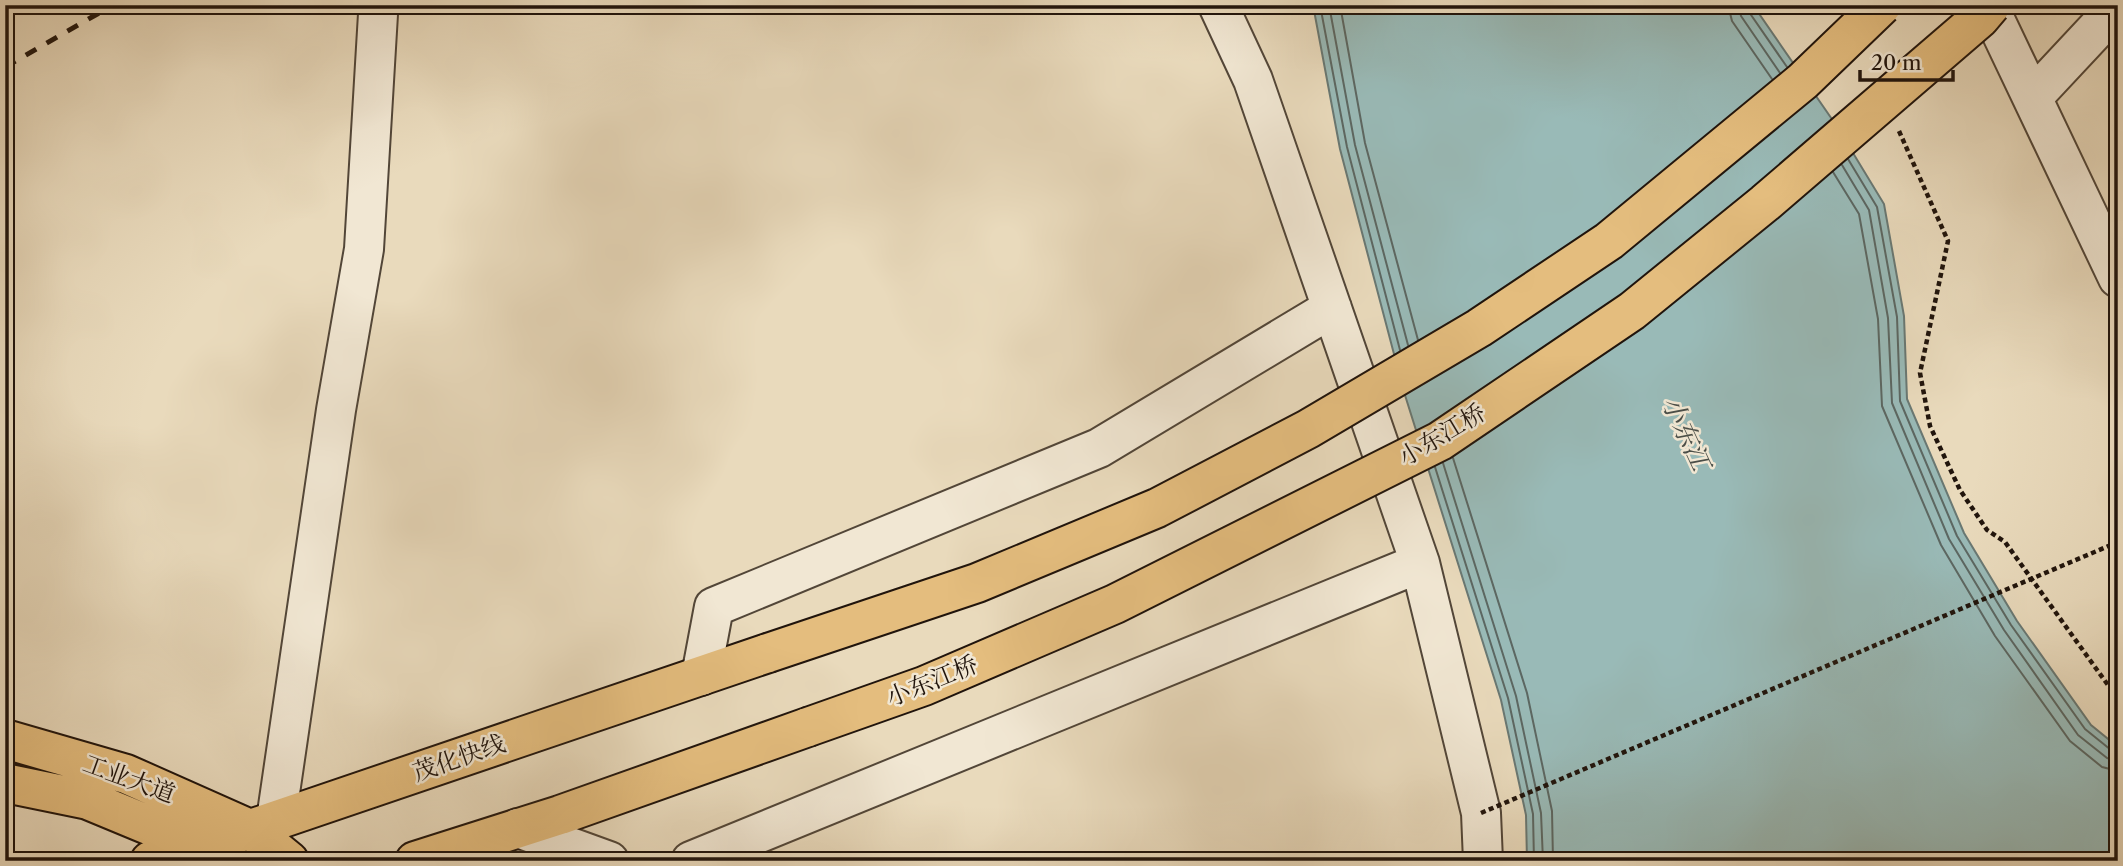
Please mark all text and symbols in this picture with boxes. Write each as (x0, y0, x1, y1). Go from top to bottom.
scale bar (1860, 38, 1953, 82)
text: 20 m (1871, 50, 1922, 75)
water label: 小东江 (1655, 391, 1719, 479)
street label: 小东江桥 (1393, 397, 1490, 472)
street label: 小东江桥 (882, 649, 982, 712)
street label: 茂化快线 (409, 728, 509, 787)
street label: 工业大道 (79, 748, 179, 809)

